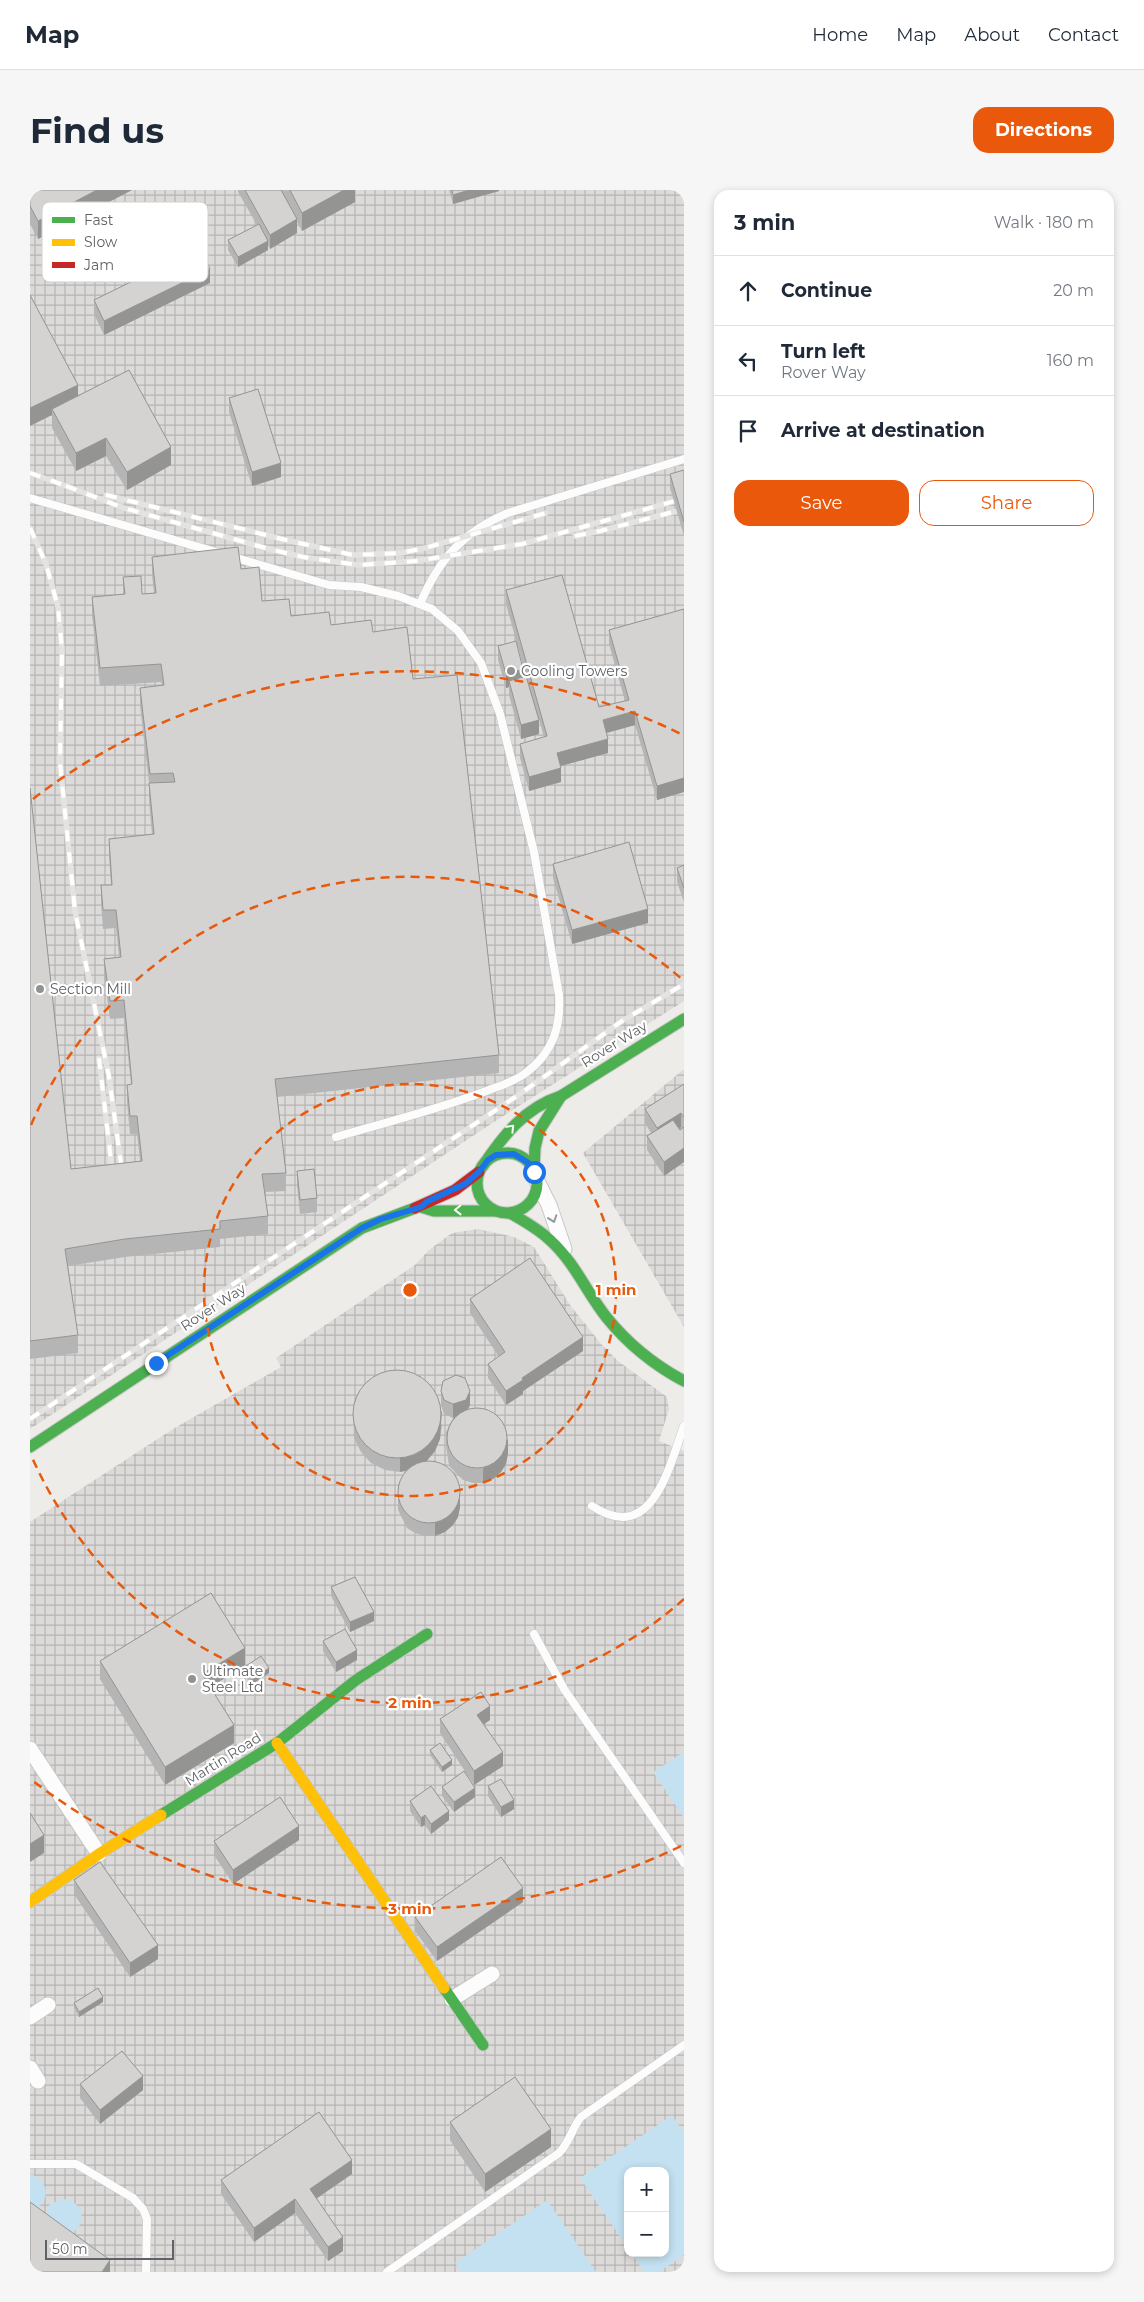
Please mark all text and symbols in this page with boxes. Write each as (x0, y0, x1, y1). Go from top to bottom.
text: Map (25, 20, 79, 49)
text: Home (812, 24, 868, 46)
text: Map (896, 24, 936, 46)
text: About (964, 24, 1020, 46)
text: Contact (1048, 24, 1119, 46)
button: Directions (973, 107, 1114, 153)
text: Find us (30, 109, 164, 152)
legend (42, 202, 208, 282)
text: 3 min (734, 210, 795, 235)
text: Fast (84, 211, 114, 229)
text: Walk · 180 m (994, 213, 1094, 232)
text: Slow (84, 233, 118, 251)
text: Jam (83, 256, 114, 274)
icon: ahead (734, 277, 762, 305)
text: Continue (781, 279, 872, 302)
text: 20 m (1053, 281, 1094, 300)
text: Turn left (781, 340, 866, 363)
icon: left (734, 347, 762, 375)
text: 160 m (1047, 351, 1094, 370)
text: Rover Way (781, 363, 866, 382)
icon: arrive (734, 417, 762, 445)
text: Arrive at destination (781, 419, 985, 442)
button: Save (734, 480, 909, 526)
button: Share (919, 480, 1094, 526)
place label: Cooling Towers (521, 662, 627, 680)
marker: Cooling Towers (505, 665, 517, 677)
place label: Section Mill (50, 980, 131, 998)
marker: Section Mill (34, 983, 46, 995)
street label: Rover Way (578, 1016, 651, 1071)
one-way arrow (505, 1124, 514, 1133)
route start (523, 1161, 546, 1184)
one-way arrow (453, 1204, 461, 1215)
one-way arrow (547, 1214, 557, 1222)
street label: Rover Way (177, 1279, 249, 1335)
text: 1 min (596, 1280, 636, 1299)
centre of rings (401, 1281, 419, 1299)
route end (145, 1352, 168, 1375)
place label: Ultimate Steel Ltd (202, 1662, 263, 1696)
marker: Ultimate Steel Ltd (186, 1673, 198, 1685)
text: 2 min (388, 1693, 432, 1712)
street label: Martin Road (181, 1728, 265, 1790)
text: 3 min (387, 1899, 432, 1918)
map controls (624, 2167, 669, 2257)
button: + (624, 2167, 669, 2212)
button: − (624, 2212, 669, 2257)
scale bar (45, 2237, 174, 2260)
text: 50 m (52, 2240, 88, 2258)

